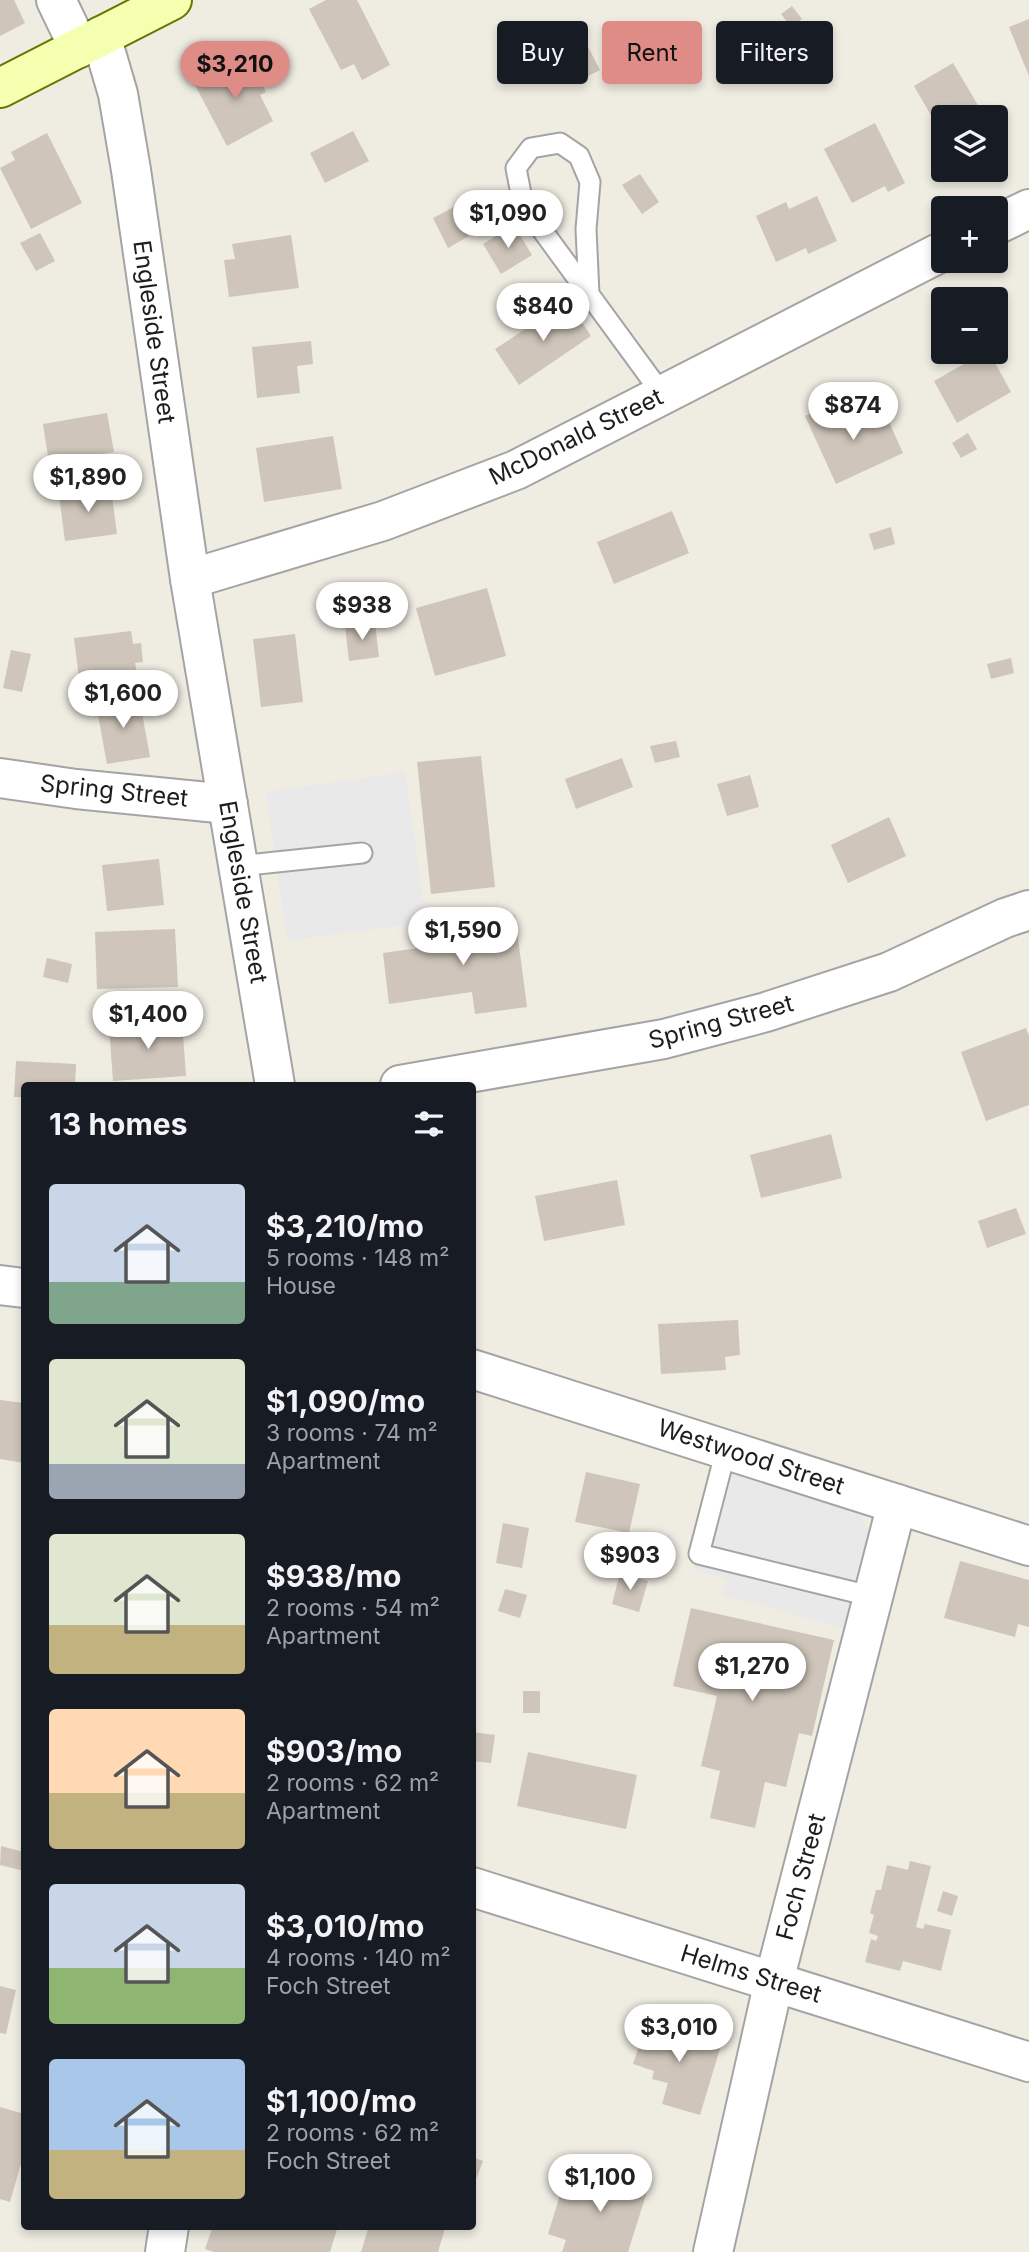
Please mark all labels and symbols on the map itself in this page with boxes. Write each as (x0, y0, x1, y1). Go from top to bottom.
pin: $3,210 (178, 42, 292, 101)
pin: $1,090 (451, 190, 565, 250)
street label: Engleside Street (127, 238, 182, 426)
pin: $840 (502, 284, 584, 343)
street label: McDonald Street (484, 382, 668, 491)
pin: $874 (812, 382, 894, 442)
pin: $1,890 (31, 454, 145, 514)
pin: $938 (321, 582, 403, 642)
pin: $1,600 (66, 670, 180, 730)
street label: Spring Street (39, 768, 190, 813)
street label: Engleside Street (213, 798, 274, 986)
pin: $1,590 (406, 908, 520, 967)
street label: Spring Street (645, 988, 797, 1055)
pin: $1,400 (91, 992, 205, 1051)
street label: Westwood Street (654, 1413, 848, 1500)
pin: $903 (589, 1532, 671, 1592)
pin: $1,270 (695, 1644, 809, 1703)
street label: Foch Street (770, 1810, 831, 1943)
street label: Helms Street (677, 1938, 825, 2009)
pin: $3,010 (622, 2004, 736, 2064)
pin: $1,100 (543, 2154, 657, 2214)

